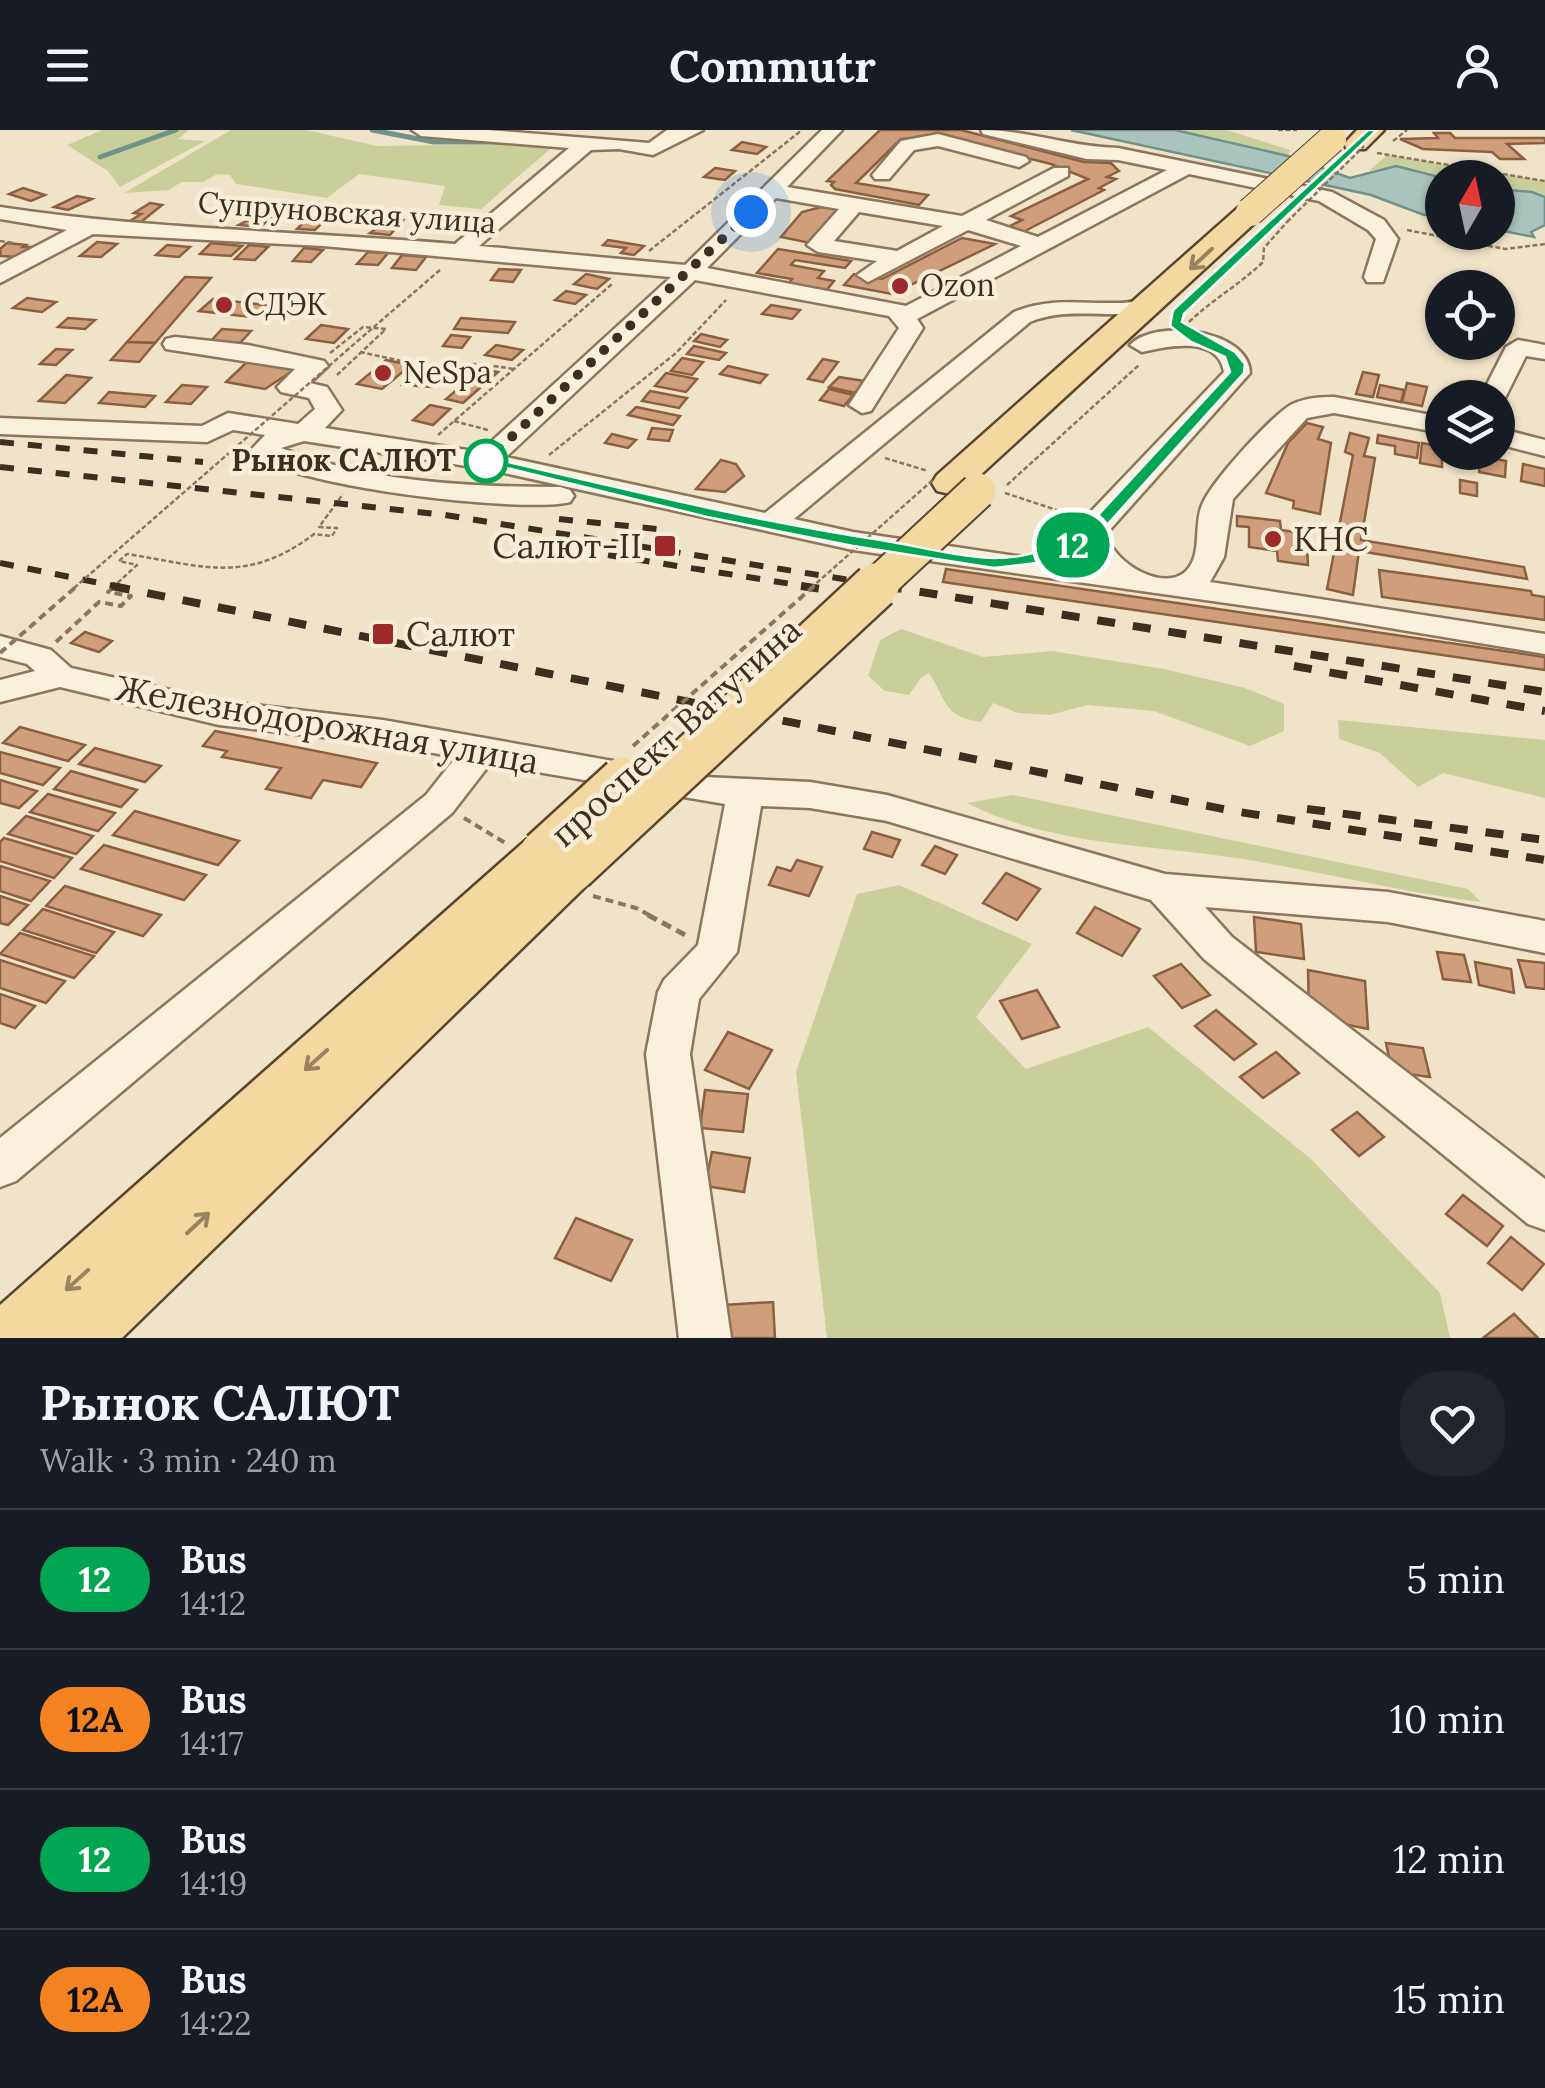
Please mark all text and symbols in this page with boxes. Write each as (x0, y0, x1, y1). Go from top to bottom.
text: Commutr (669, 37, 876, 94)
icon: menu (40, 38, 95, 93)
icon: person (1450, 38, 1505, 93)
north arrow (1425, 160, 1515, 250)
map controls (1425, 160, 1515, 470)
street label: Супруновская улица (197, 183, 497, 242)
your location (726, 187, 776, 237)
one-way arrow (1189, 247, 1214, 270)
place label: Ozon (920, 266, 995, 304)
button: locate (1425, 270, 1515, 360)
marker: Ozon (889, 275, 911, 297)
place label: СДЭК (244, 285, 327, 323)
marker: СДЭК (213, 294, 235, 316)
place label: NeSpa (403, 353, 492, 391)
marker: NeSpa (372, 362, 394, 384)
button: layers (1425, 380, 1515, 470)
marker: Рынок САЛЮТ (465, 440, 507, 482)
place label: Рынок САЛЮТ (231, 441, 456, 479)
line badge: 12 (1028, 512, 1118, 578)
place label: КНС (1293, 516, 1368, 561)
place label: Салют-II (492, 523, 642, 568)
text: 12 (1057, 523, 1089, 568)
marker: КНС (1262, 528, 1284, 550)
marker: Салют-II (652, 533, 678, 559)
street label: проспект Ватутина (541, 607, 810, 856)
place label: Салют (406, 611, 515, 656)
marker: Салют (370, 621, 396, 647)
street label: Железнодорожная улица (112, 665, 542, 784)
one-way arrow (304, 1048, 330, 1072)
one-way arrow (185, 1211, 209, 1235)
one-way arrow (65, 1268, 90, 1291)
button: heart (1400, 1371, 1505, 1476)
text: Рынок САЛЮТ (40, 1372, 400, 1433)
text: Walk · 3 min · 240 m (40, 1440, 337, 1481)
text: Bus (180, 1535, 247, 1583)
text: 5 min (1407, 1555, 1505, 1603)
text: 12 (79, 1557, 111, 1602)
text: 14:12 (180, 1583, 246, 1624)
text: Bus (180, 1675, 247, 1723)
text: 10 min (1390, 1695, 1505, 1743)
text: 12А (67, 1697, 123, 1742)
text: 14:17 (180, 1723, 243, 1764)
text: Bus (180, 1815, 247, 1863)
text: 12 min (1393, 1835, 1505, 1883)
text: 12 (79, 1837, 111, 1882)
text: 14:19 (180, 1863, 247, 1904)
text: Bus (180, 1955, 247, 2003)
text: 15 min (1393, 1975, 1505, 2023)
text: 12А (67, 1977, 123, 2022)
text: 14:22 (180, 2003, 251, 2044)

